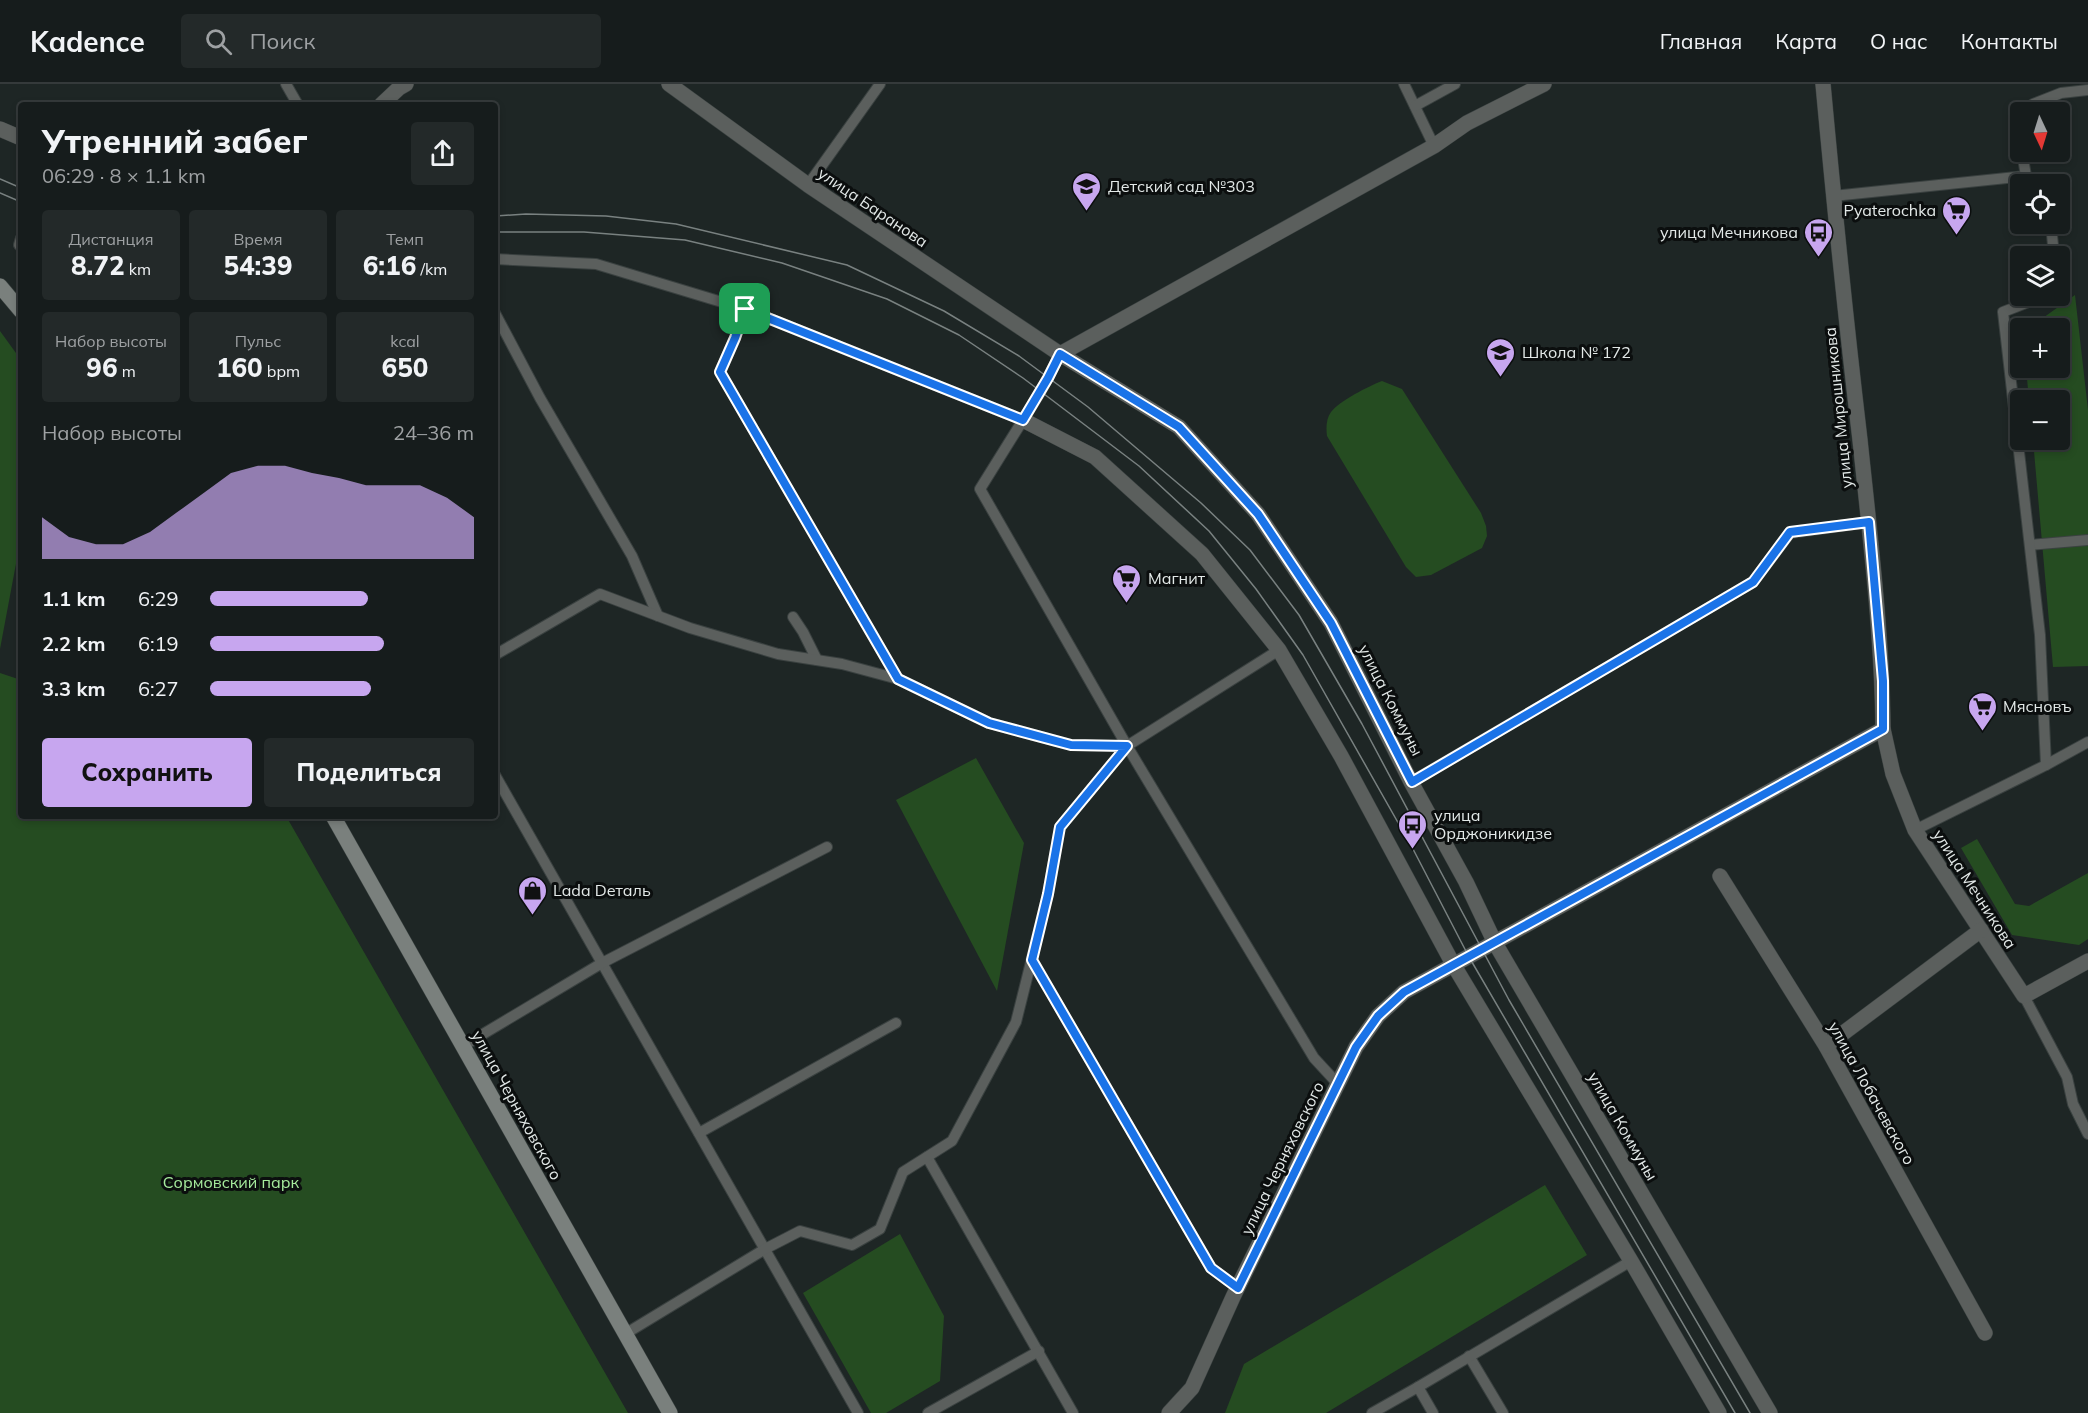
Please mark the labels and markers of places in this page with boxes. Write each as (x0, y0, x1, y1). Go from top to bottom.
school or university icon: Детский сад №303 (1071, 170, 1103, 212)
place label: Детский сад №303 (1108, 176, 1255, 196)
supermarket icon: Pyaterochka (1941, 194, 1973, 236)
place label: Pyaterochka (1844, 200, 1936, 220)
bus stop icon: улица Мечникова (1803, 216, 1835, 258)
place label: улица Мечникова (1660, 222, 1798, 242)
pin (719, 283, 770, 334)
school or university icon: Школа № 172 (1485, 336, 1517, 378)
place label: Школа № 172 (1522, 342, 1631, 362)
supermarket icon: Магнит (1111, 562, 1143, 604)
place label: Магнит (1148, 568, 1206, 588)
supermarket icon: Мясновъ (1966, 690, 1998, 732)
place label: Мясновъ (2003, 696, 2072, 716)
place label: улица Орджоникидзе (1434, 805, 1552, 843)
bus stop icon: улица Орджоникидзе (1397, 808, 1429, 850)
shop icon: Lada Dеталь (516, 874, 548, 916)
place label: Lada Dеталь (553, 880, 651, 900)

